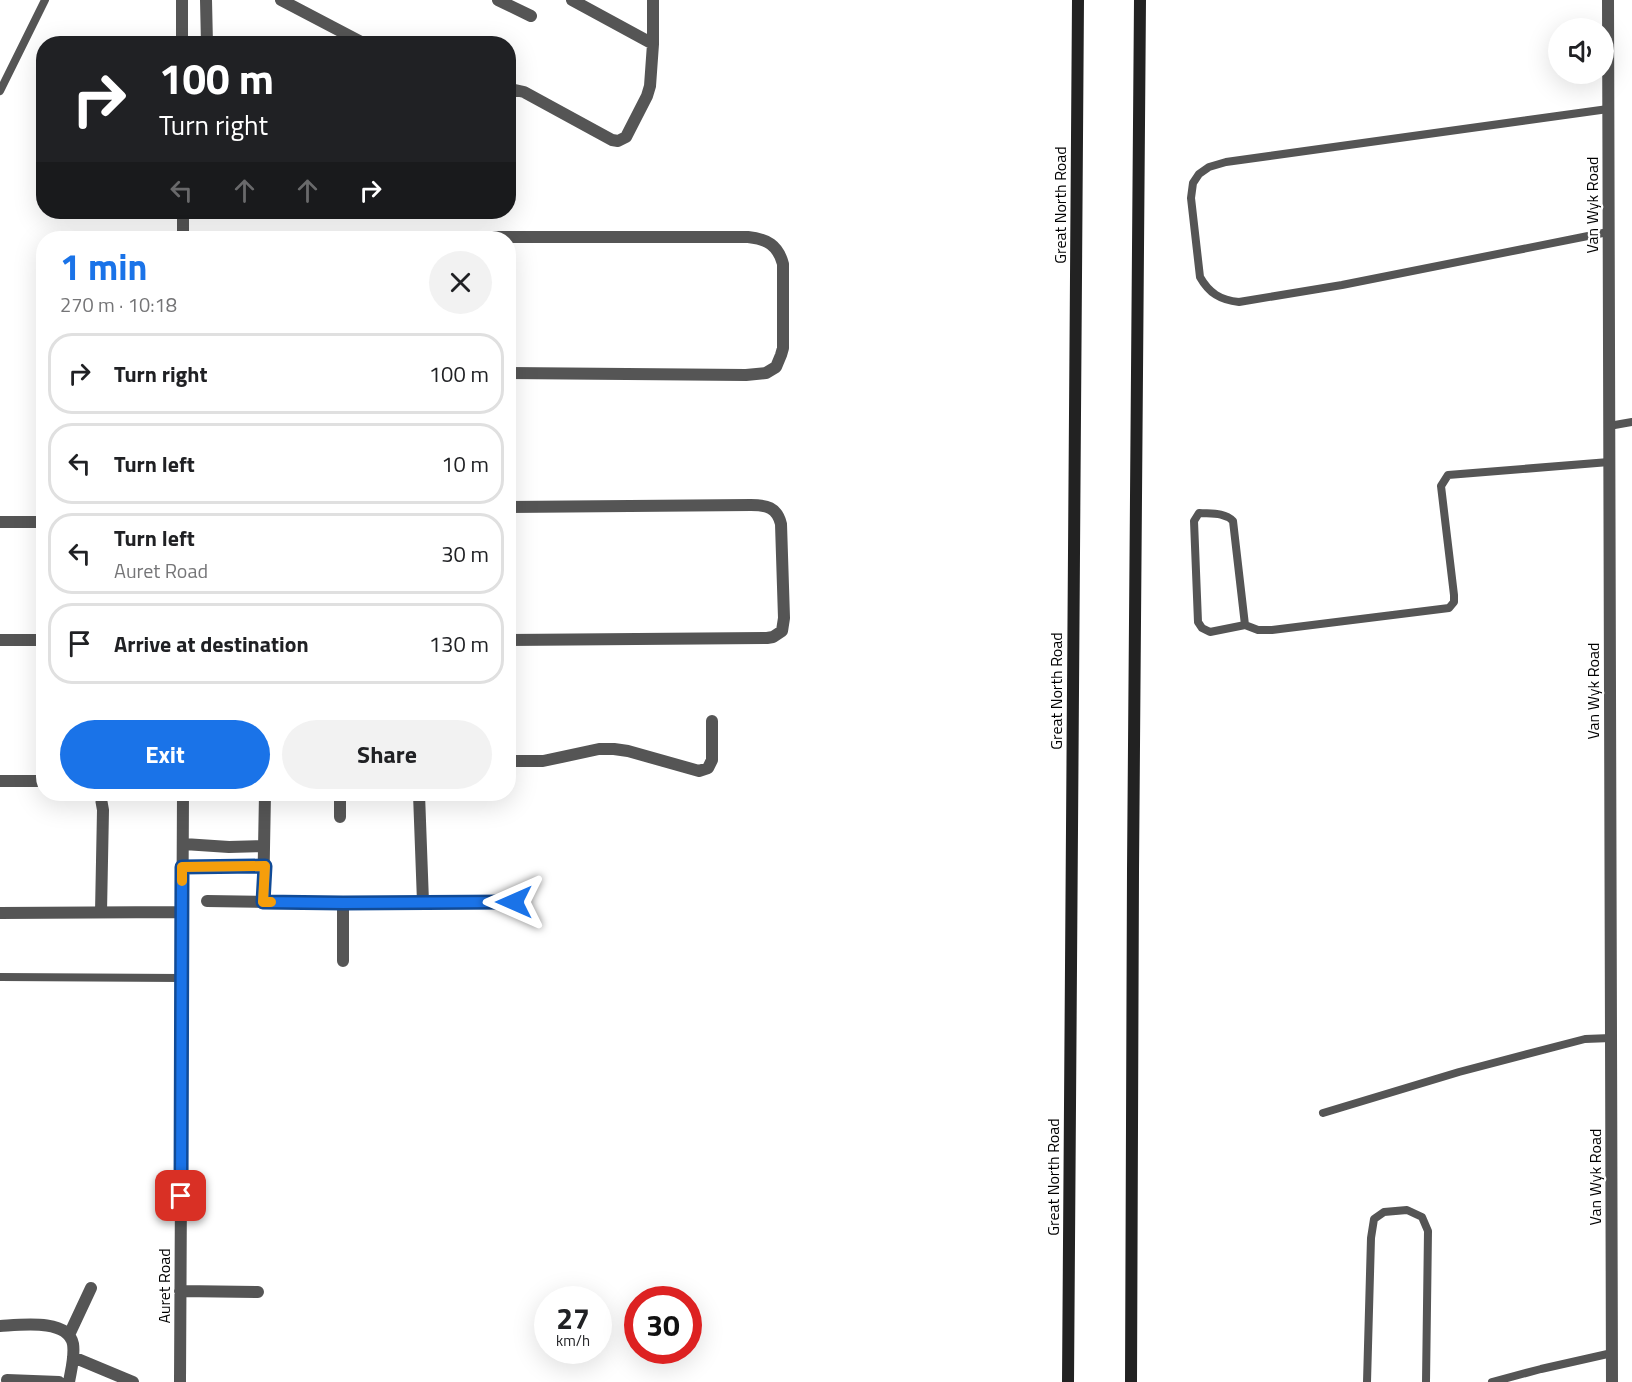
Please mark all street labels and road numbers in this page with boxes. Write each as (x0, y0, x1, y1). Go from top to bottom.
street label: Great North Road (1048, 146, 1072, 264)
street label: Van Wyk Road (1580, 157, 1604, 253)
street label: Great North Road (1044, 632, 1068, 750)
street label: Van Wyk Road (1581, 643, 1605, 739)
street label: Great North Road (1041, 1118, 1065, 1236)
street label: Van Wyk Road (1583, 1129, 1607, 1225)
street label: Auret Road (152, 1248, 176, 1324)

